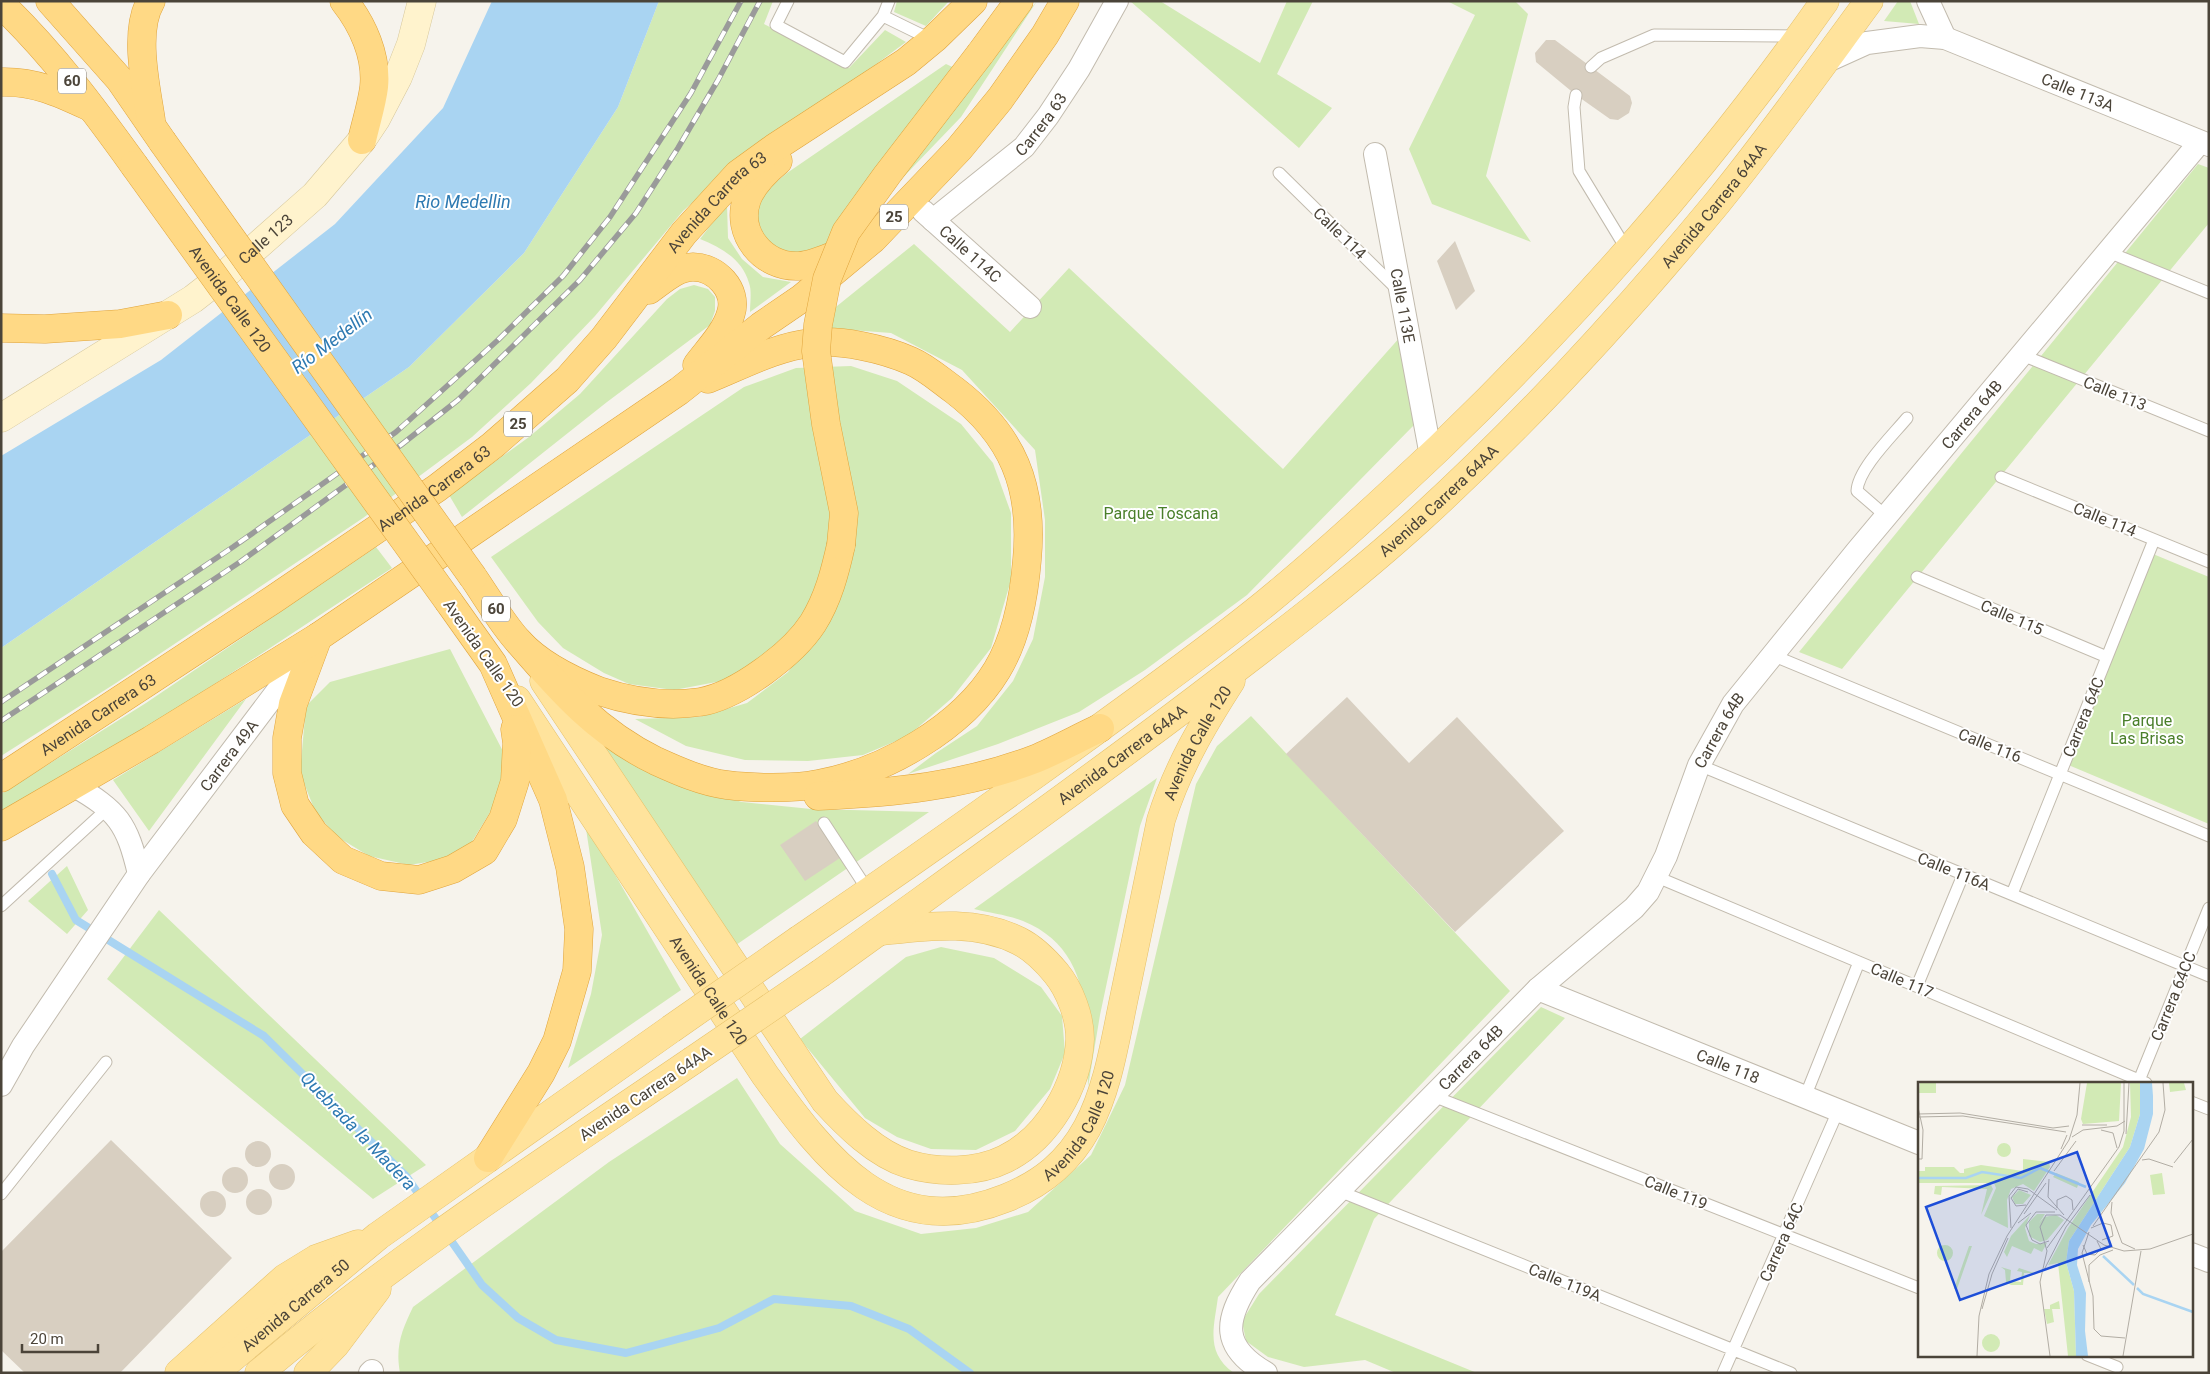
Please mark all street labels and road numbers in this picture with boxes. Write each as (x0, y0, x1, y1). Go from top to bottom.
road number: 60 (58, 68, 86, 94)
street label: Calle 113A (2039, 69, 2117, 116)
street label: Carrera 63 (1012, 89, 1071, 160)
street label: Avenida Carrera 64AA (1658, 139, 1771, 272)
street label: Avenida Carrera 63 (663, 148, 770, 257)
street label: Calle 114 (1309, 203, 1370, 263)
road number: 25 (880, 204, 908, 230)
street label: Calle 123 (235, 210, 297, 268)
street label: Calle 114C (935, 221, 1005, 287)
street label: Avenida Calle 120 (185, 242, 275, 356)
street label: Calle 113E (1386, 267, 1419, 344)
street label: Calle 113 (2081, 372, 2149, 415)
street label: Carrera 64B (1938, 376, 2006, 453)
road number: 25 (504, 412, 532, 436)
street label: Avenida Carrera 63 (374, 441, 494, 536)
street label: Avenida Carrera 64AA (1375, 441, 1503, 561)
street label: Calle 114 (2071, 498, 2139, 541)
street label: Avenida Calle 120 (439, 596, 528, 711)
road number: 60 (482, 596, 510, 622)
street label: Calle 115 (1978, 596, 2046, 639)
street label: Avenida Carrera 63 (37, 670, 160, 760)
street label: Carrera 64C (2059, 674, 2108, 760)
street label: Avenida Calle 120 (1160, 682, 1235, 803)
street label: Carrera 64B (1690, 689, 1748, 772)
street label: Avenida Carrera 64AA (1054, 700, 1191, 809)
street label: Carrera 49A (196, 716, 262, 795)
street label: Calle 116 (1956, 724, 2024, 767)
street label: Calle 116A (1915, 848, 1993, 895)
street label: Avenida Calle 120 (666, 932, 751, 1049)
street label: Carrera 64CC (2147, 949, 2200, 1044)
street label: Calle 117 (1868, 959, 1936, 1002)
street label: Carrera 64B (1435, 1021, 1507, 1094)
street label: Avenida Carrera 64AA (575, 1042, 716, 1145)
street label: Calle 118 (1694, 1045, 1762, 1088)
street label: Avenida Calle 120 (1039, 1068, 1118, 1185)
street label: Calle 119 (1642, 1171, 1710, 1214)
street label: Carrera 64C (1756, 1200, 1807, 1285)
street label: Avenida Carrera 50 (238, 1255, 353, 1356)
street label: Calle 119A (1526, 1259, 1604, 1306)

